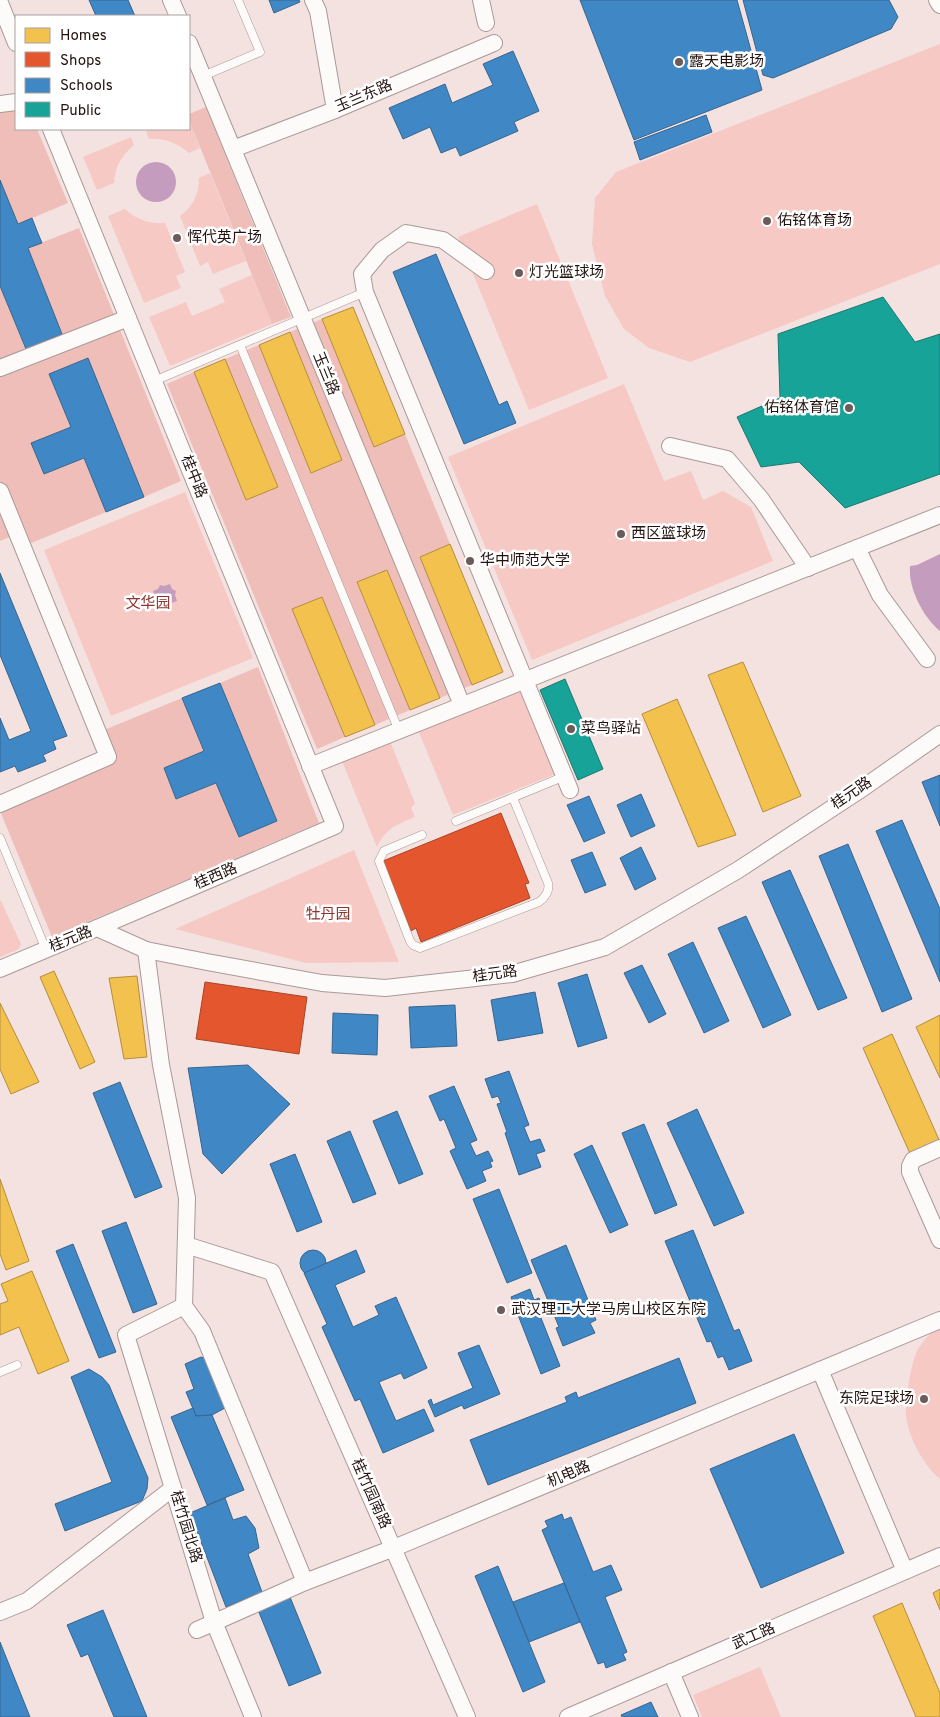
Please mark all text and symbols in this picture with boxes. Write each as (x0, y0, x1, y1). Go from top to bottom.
legend (15, 15, 190, 130)
text: Homes (60, 27, 107, 46)
text: Shops (60, 52, 101, 71)
place label: 露天电影场 (689, 53, 764, 72)
marker: 露天电影场 (673, 56, 685, 68)
text: Schools (60, 77, 113, 96)
street label: 玉兰东路 (333, 77, 395, 117)
text: Public (60, 102, 101, 121)
place label: 佑铭体育场 (777, 212, 852, 231)
marker: 佑铭体育场 (761, 215, 773, 227)
place label: 恽代英广场 (187, 228, 262, 248)
marker: 恽代英广场 (171, 232, 183, 244)
place label: 灯光篮球场 (529, 264, 604, 283)
marker: 灯光篮球场 (513, 267, 525, 279)
street label: 玉兰路 (308, 350, 342, 398)
place label: 佑铭体育馆 (764, 399, 839, 418)
marker: 佑铭体育馆 (843, 402, 855, 414)
street label: 桂中路 (176, 453, 210, 501)
place label: 西区篮球场 (631, 525, 706, 544)
marker: 西区篮球场 (615, 528, 627, 540)
place label: 华中师范大学 (480, 551, 570, 571)
marker: 华中师范大学 (464, 555, 476, 567)
park label: 文华园 (125, 594, 171, 614)
place label: 菜鸟驿站 (581, 720, 641, 739)
marker: 菜鸟驿站 (565, 723, 577, 735)
street label: 桂元路 (828, 774, 876, 814)
street label: 桂西路 (192, 859, 240, 895)
park label: 牡丹园 (305, 906, 351, 925)
street label: 桂元路 (47, 923, 95, 957)
street label: 桂元路 (471, 962, 519, 988)
place label: 武汉理工大学马房山校区东院 (511, 1300, 706, 1320)
marker: 武汉理工大学马房山校区东院 (495, 1304, 507, 1316)
place label: 东院足球场 (839, 1390, 914, 1409)
marker: 东院足球场 (918, 1393, 930, 1405)
street label: 桂竹园南路 (346, 1456, 394, 1532)
street label: 机电路 (545, 1457, 593, 1493)
street label: 桂竹园北路 (165, 1488, 206, 1566)
street label: 武工路 (730, 1619, 778, 1655)

